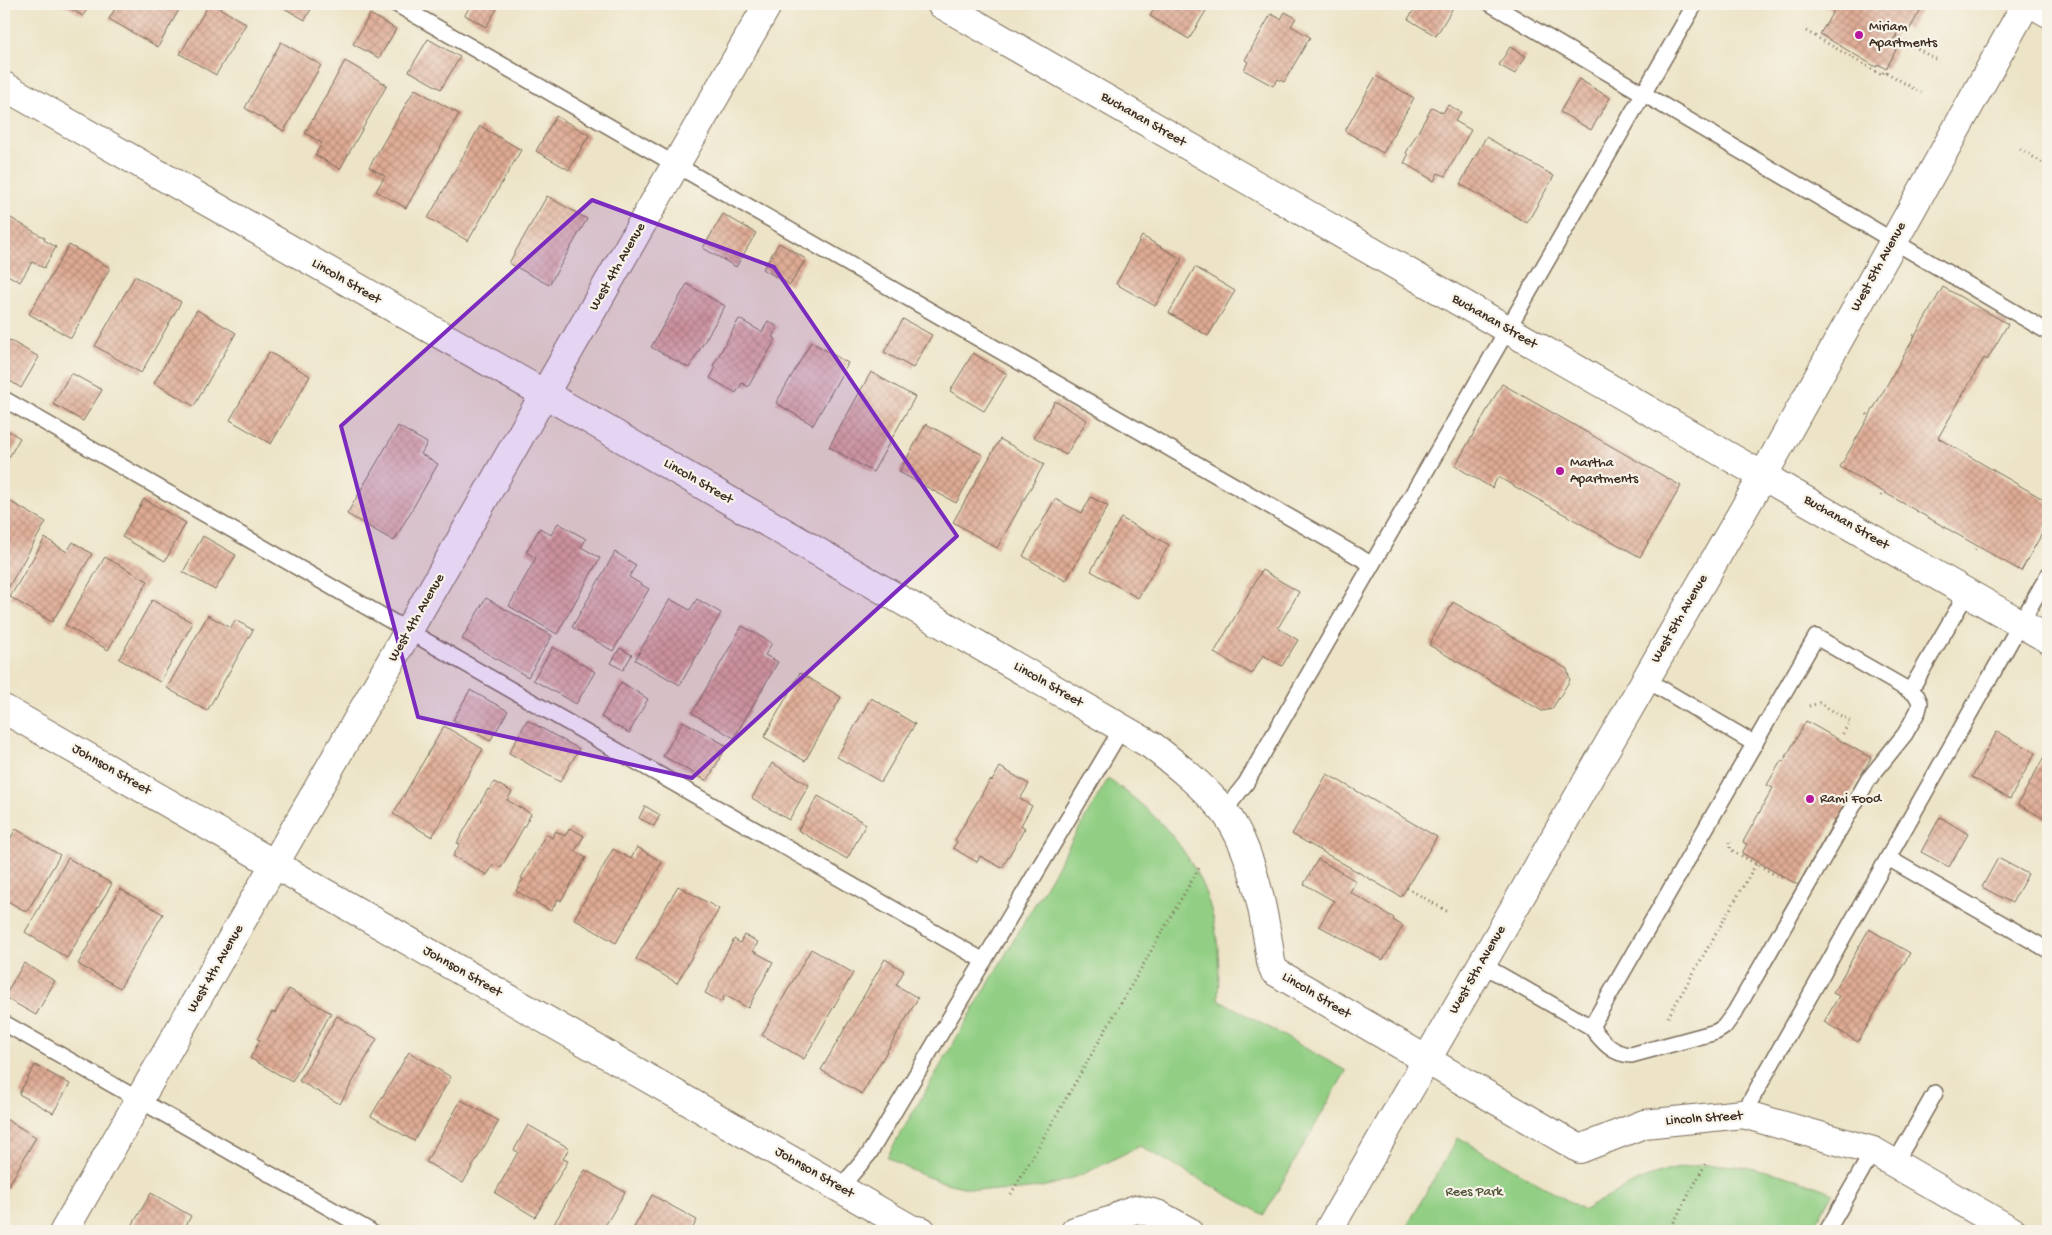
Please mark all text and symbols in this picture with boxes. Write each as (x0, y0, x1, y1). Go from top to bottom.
place label: Miriam Apartments (1869, 19, 1938, 52)
marker: Miriam Apartments (1853, 29, 1865, 41)
street label: Buchanan Street (1097, 88, 1190, 152)
street label: West 4th Avenue (586, 219, 650, 314)
street label: West 5th Avenue (1847, 219, 1911, 315)
street label: Lincoln Street (308, 255, 385, 309)
street label: Buchanan Street (1448, 290, 1541, 354)
street label: Lincoln Street (660, 455, 737, 509)
place label: Martha Apartments (1570, 455, 1639, 488)
marker: Martha Apartments (1554, 465, 1566, 477)
street label: Buchanan Street (1800, 491, 1893, 555)
street label: West 4th Avenue (385, 570, 449, 665)
street label: West 5th Avenue (1648, 571, 1713, 666)
street label: Lincoln Street (1010, 658, 1087, 712)
street label: Johnson Street (68, 740, 155, 800)
place label: Rami Food (1820, 791, 1883, 808)
marker: Rami Food (1804, 793, 1816, 805)
street label: West 4th Avenue (184, 921, 248, 1016)
street label: West 5th Avenue (1446, 922, 1511, 1017)
street label: Johnson Street (419, 942, 506, 1002)
street label: Lincoln Street (1279, 969, 1355, 1024)
street label: Lincoln Street (1665, 1108, 1744, 1130)
street label: Johnson Street (771, 1143, 858, 1203)
park label: Rees Park (1446, 1184, 1504, 1201)

